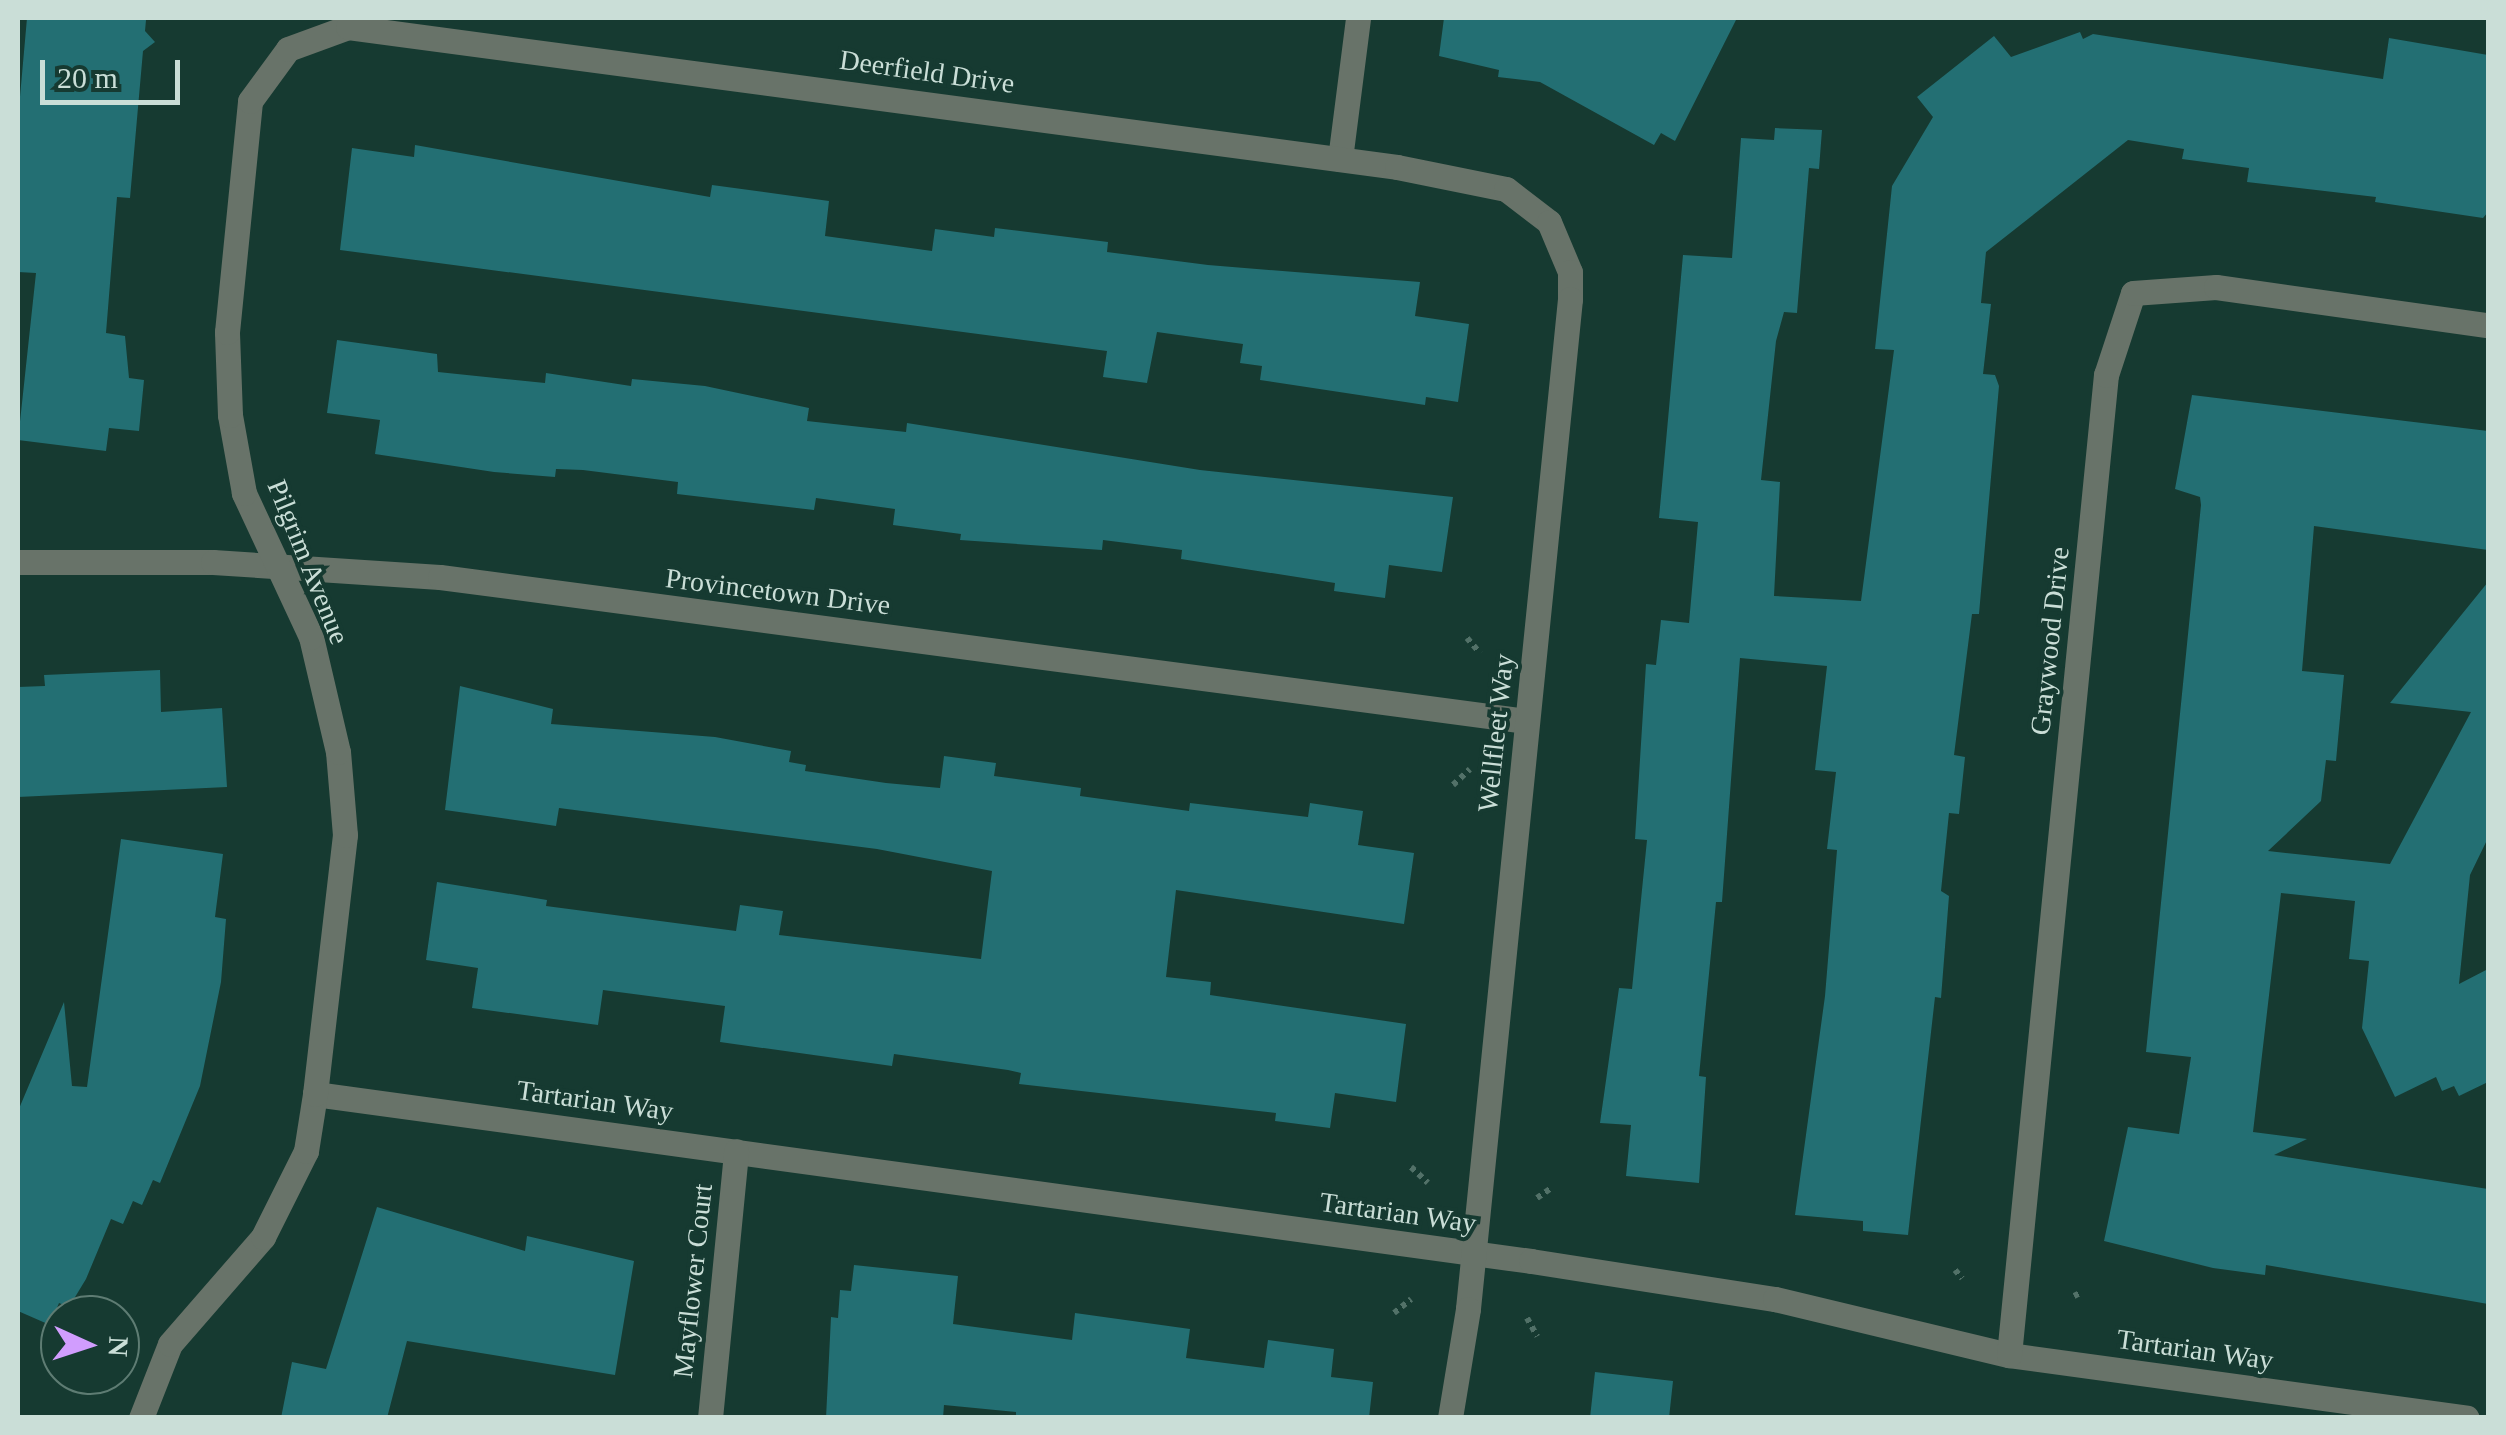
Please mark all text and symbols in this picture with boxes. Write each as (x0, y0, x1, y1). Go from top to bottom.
scale bar (45, 40, 185, 102)
street label: Deerfield Drive (837, 43, 1017, 101)
text: 20 m (57, 61, 118, 94)
street label: Pilgrim Avenue (259, 474, 357, 650)
street label: Graywood Drive (2023, 545, 2077, 737)
street label: Provincetown Drive (664, 562, 892, 622)
street label: Wellfleet Way (1471, 652, 1521, 814)
street label: Tartarian Way (514, 1073, 676, 1129)
street label: Mayflower Court (666, 1182, 720, 1380)
street label: Tartarian Way (1317, 1185, 1479, 1241)
north arrow (40, 1295, 140, 1395)
street label: Tartarian Way (2114, 1322, 2276, 1378)
text: N (102, 1336, 134, 1357)

